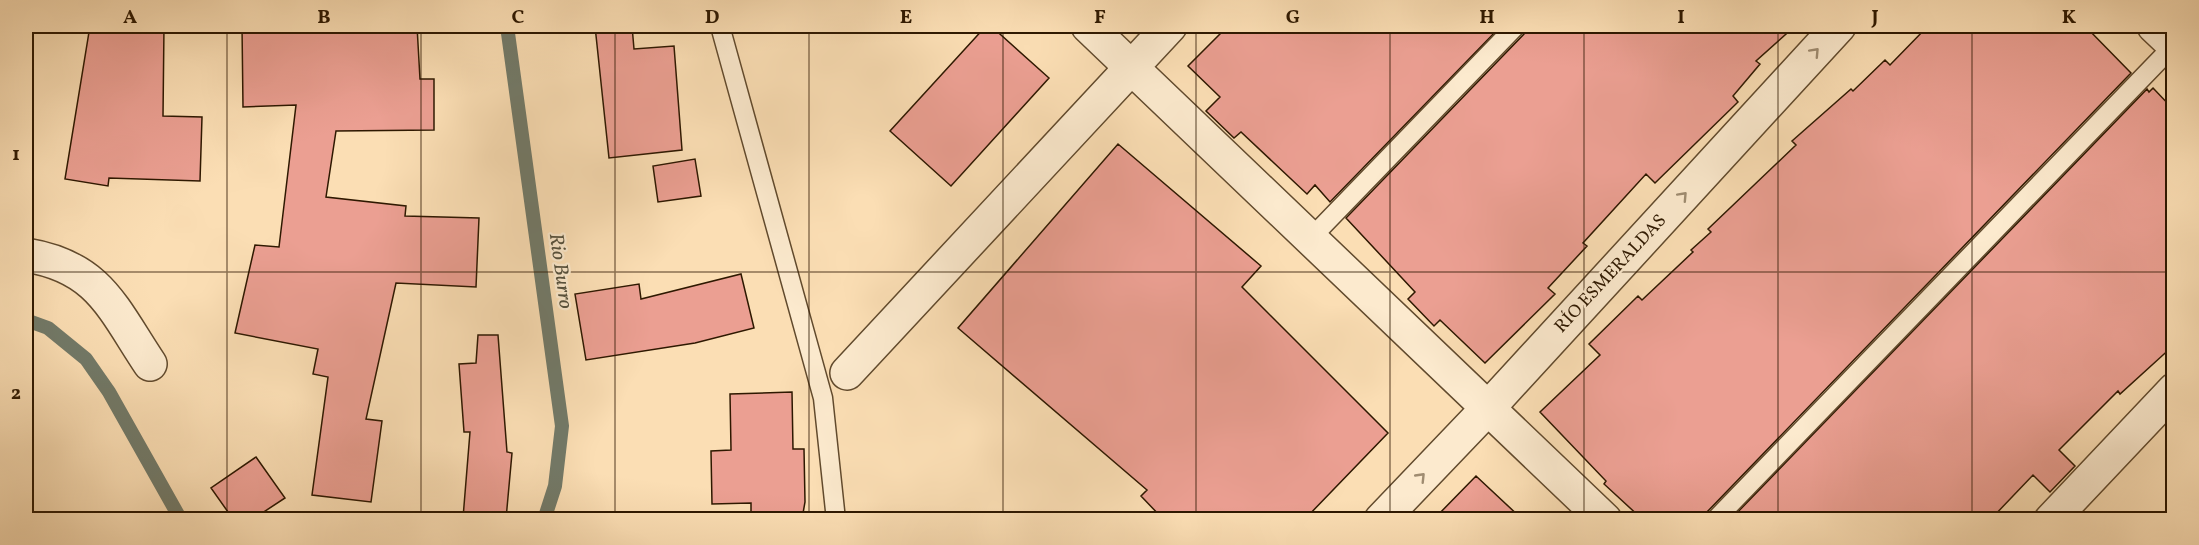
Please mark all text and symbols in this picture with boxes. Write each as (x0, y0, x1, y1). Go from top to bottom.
text: A (123, 4, 137, 32)
text: B (317, 4, 331, 32)
text: C (512, 4, 525, 32)
text: D (705, 4, 719, 32)
text: E (900, 4, 912, 32)
text: F (1094, 4, 1106, 32)
text: G (1286, 4, 1300, 32)
text: H (1479, 4, 1495, 32)
text: I (1677, 4, 1685, 32)
text: J (1870, 4, 1879, 32)
text: K (2062, 4, 2077, 32)
one-way arrow (1807, 49, 1818, 60)
text: 1 (12, 141, 20, 169)
one-way arrow (1676, 192, 1687, 203)
street label: RÍO ESMERALDAS (1549, 209, 1673, 339)
water label: Rio Burro (541, 231, 579, 311)
text: 2 (11, 380, 21, 408)
one-way arrow (1414, 474, 1425, 485)

